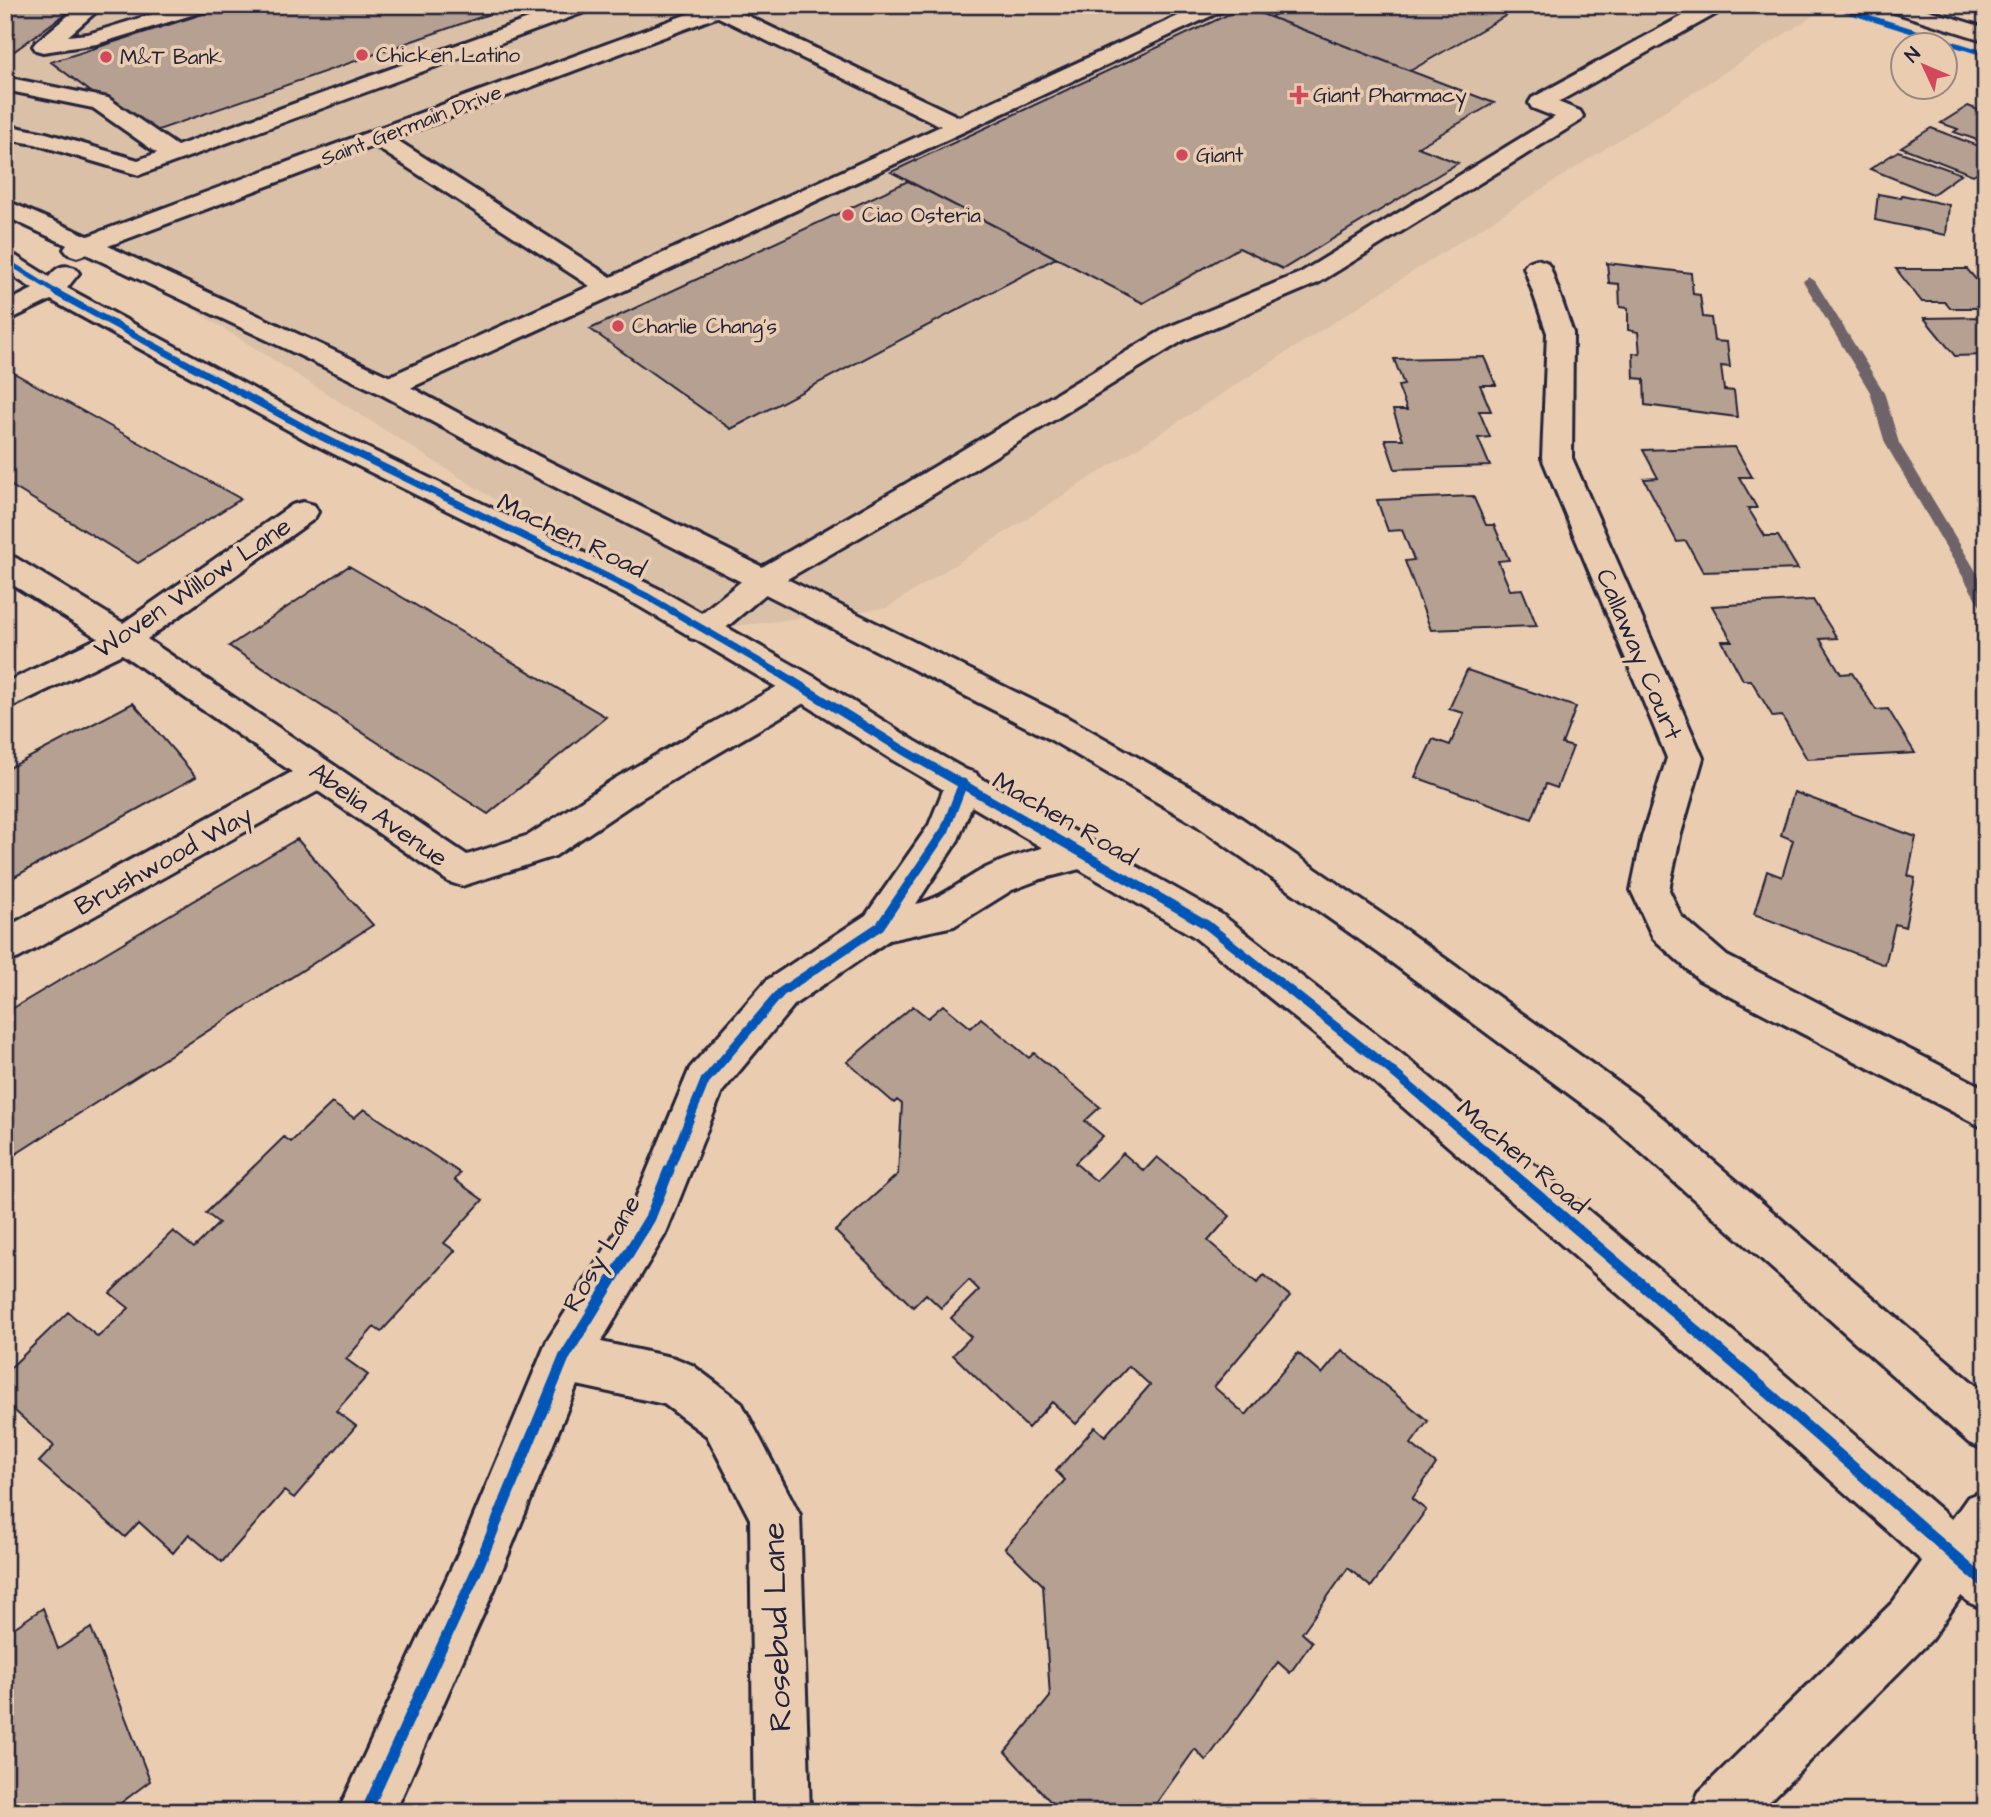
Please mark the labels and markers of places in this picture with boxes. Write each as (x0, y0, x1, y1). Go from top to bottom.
place label: Chicken Latino (376, 41, 520, 70)
place label: M&T Bank (120, 43, 222, 72)
marker: Chicken Latino (354, 47, 370, 63)
marker: M&T Bank (98, 49, 114, 65)
place label: Giant Pharmacy (1313, 81, 1467, 112)
marker: Giant Pharmacy (1291, 87, 1307, 103)
place label: Giant (1196, 141, 1244, 170)
marker: Giant (1174, 147, 1190, 163)
place label: Ciao Osteria (862, 201, 981, 230)
marker: Ciao Osteria (840, 207, 856, 223)
place label: Charlie Chang's (632, 312, 777, 343)
marker: Charlie Chang's (610, 318, 626, 334)

